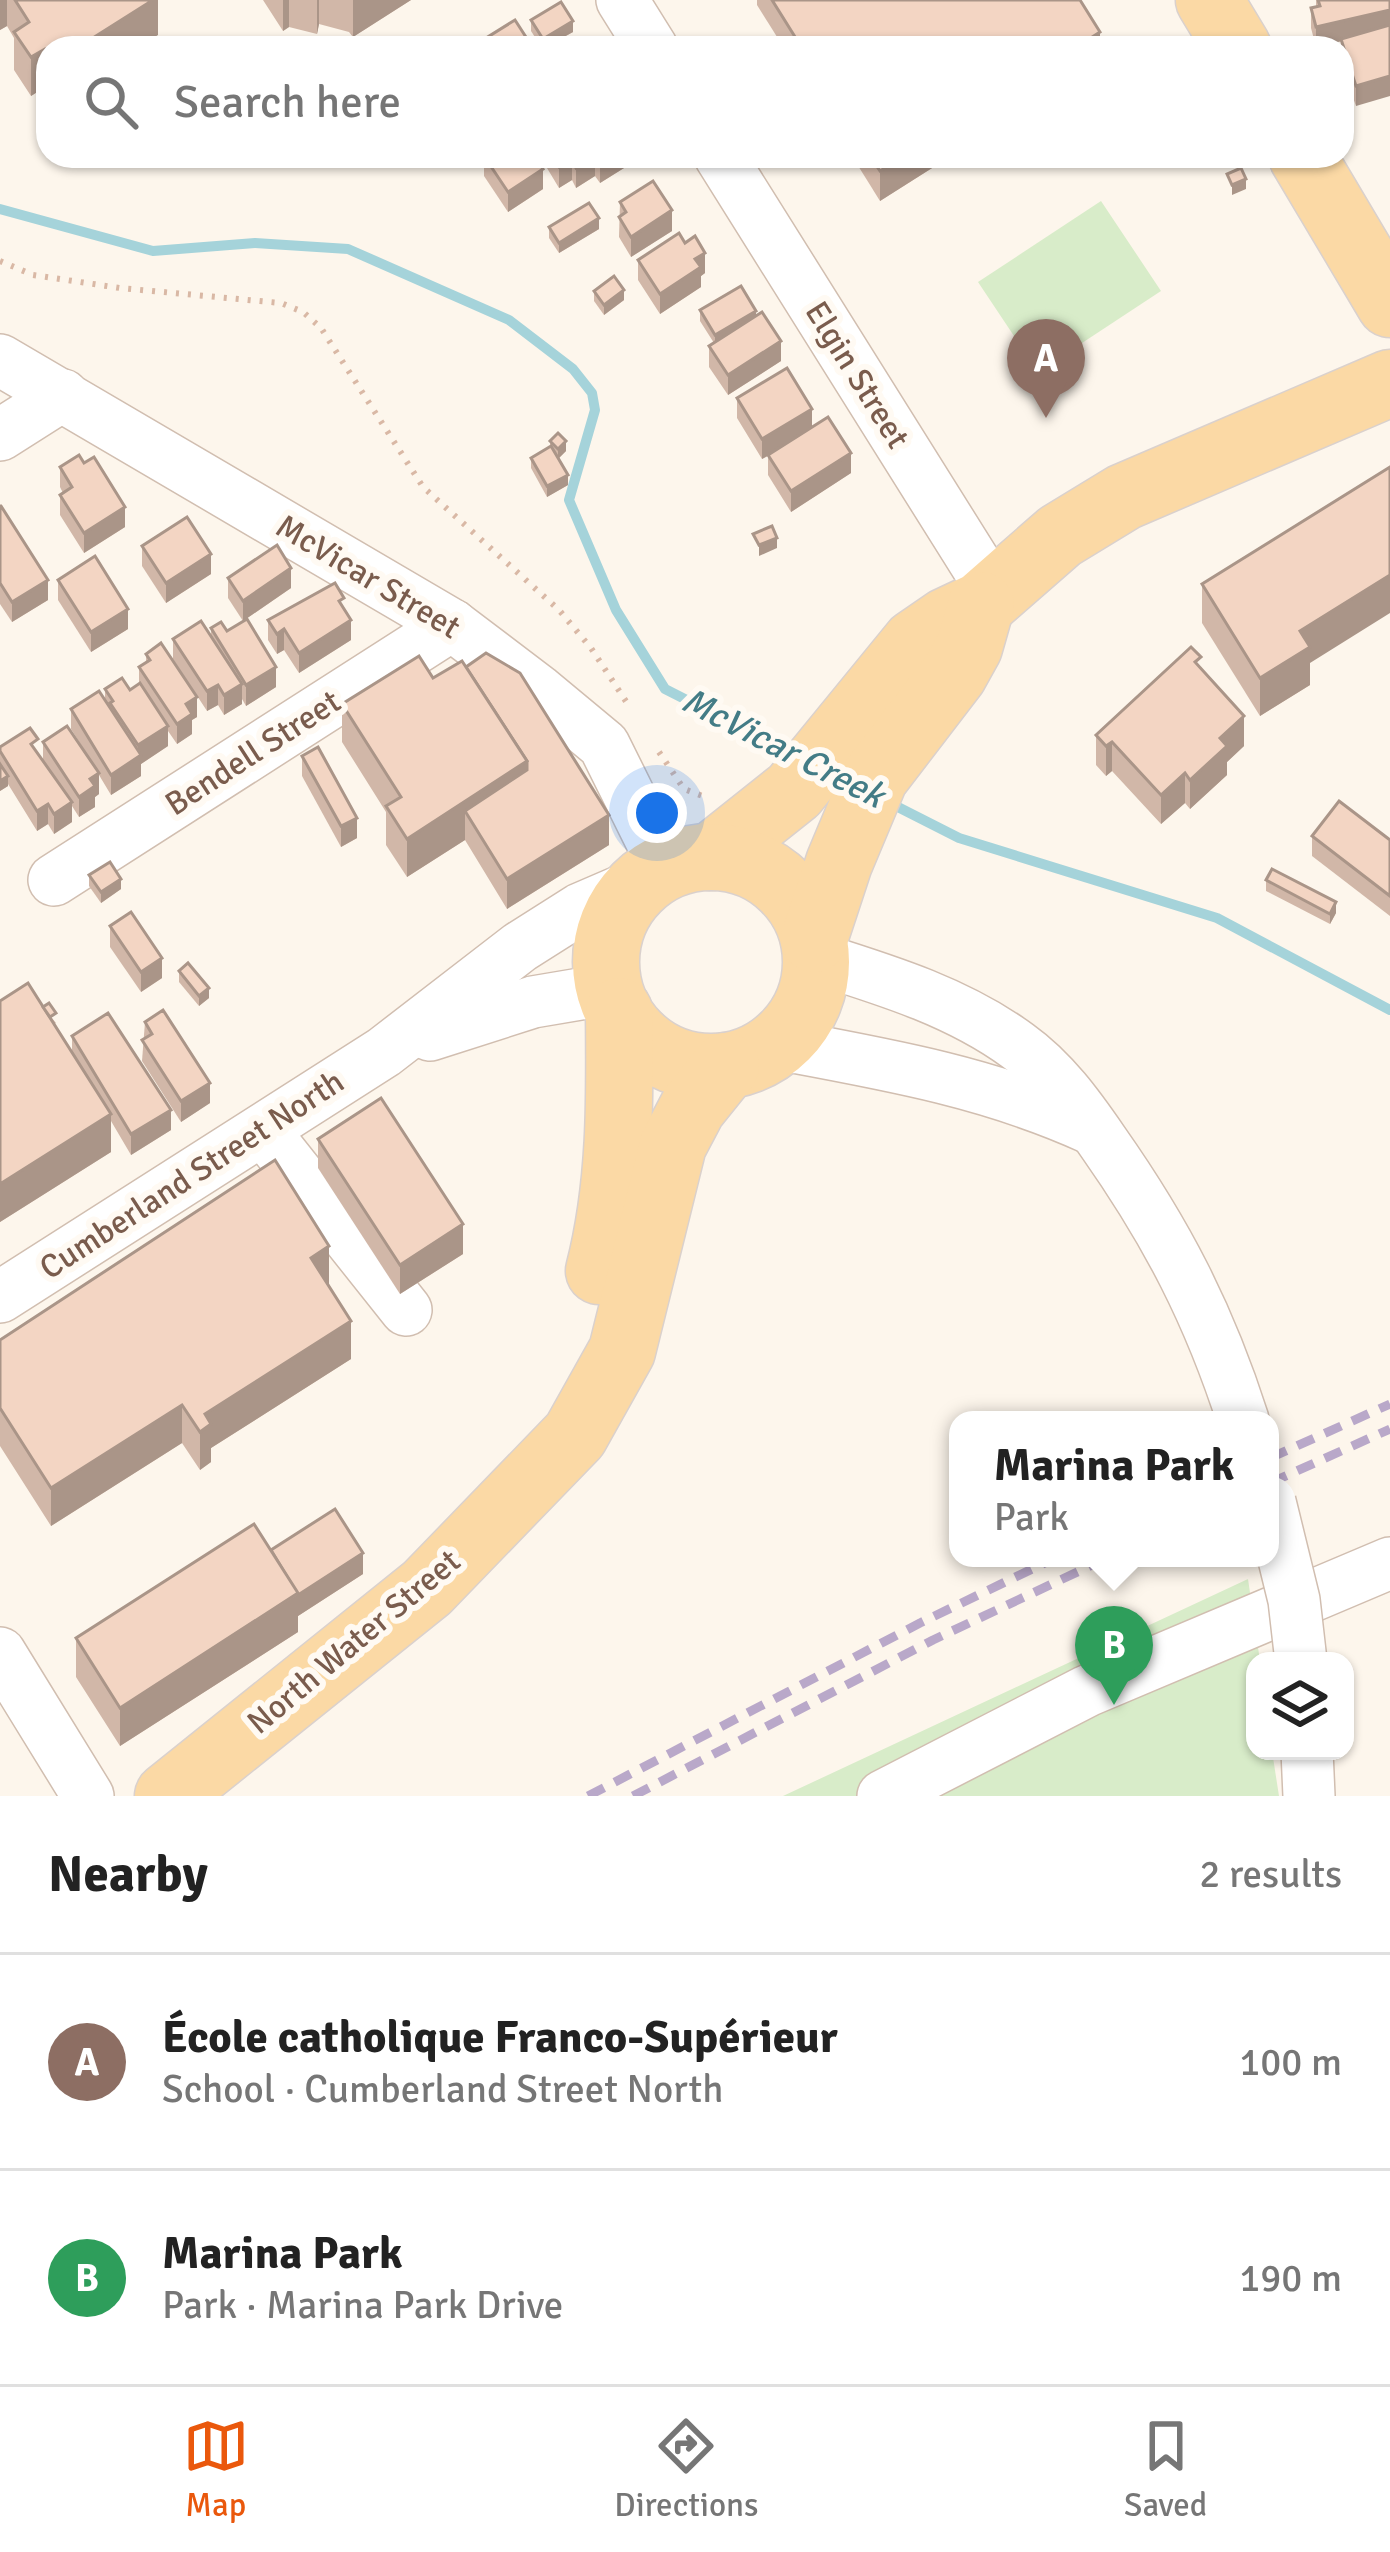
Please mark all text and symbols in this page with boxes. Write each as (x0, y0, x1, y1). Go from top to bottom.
search box (36, 36, 1354, 168)
icon: search (78, 69, 144, 135)
text: Search here (174, 75, 401, 130)
street label: Elgin Street (796, 294, 918, 456)
pin: A (1007, 319, 1085, 418)
street label: McVicar Street (268, 506, 468, 648)
water label: McVicar Creek (674, 678, 894, 820)
street label: Bendell Street (158, 681, 348, 825)
your location (627, 783, 687, 843)
street label: Cumberland Street North (32, 1061, 352, 1289)
popup (949, 1411, 1279, 1567)
text: Marina Park (994, 1438, 1234, 1493)
text: Park (994, 1493, 1069, 1541)
street label: North Water Street (239, 1541, 469, 1743)
pin: B (1075, 1606, 1153, 1705)
map controls (1246, 1652, 1354, 1760)
button: layers (1246, 1652, 1354, 1760)
text: Nearby (48, 1843, 208, 1906)
text: 2 results (1199, 1850, 1342, 1898)
text: École catholique Franco-Supérieur (162, 2010, 838, 2065)
text: A (75, 2038, 99, 2086)
text: 100 m (1239, 2038, 1342, 2086)
text: School · Cumberland Street North (162, 2065, 723, 2113)
text: Marina Park (162, 2226, 402, 2281)
text: B (75, 2254, 99, 2302)
text: 190 m (1239, 2254, 1342, 2302)
text: Park · Marina Park Drive (162, 2281, 563, 2329)
tab: Map (183, 2413, 249, 2526)
tab: Directions (614, 2413, 759, 2526)
tab: Saved (1124, 2413, 1207, 2526)

